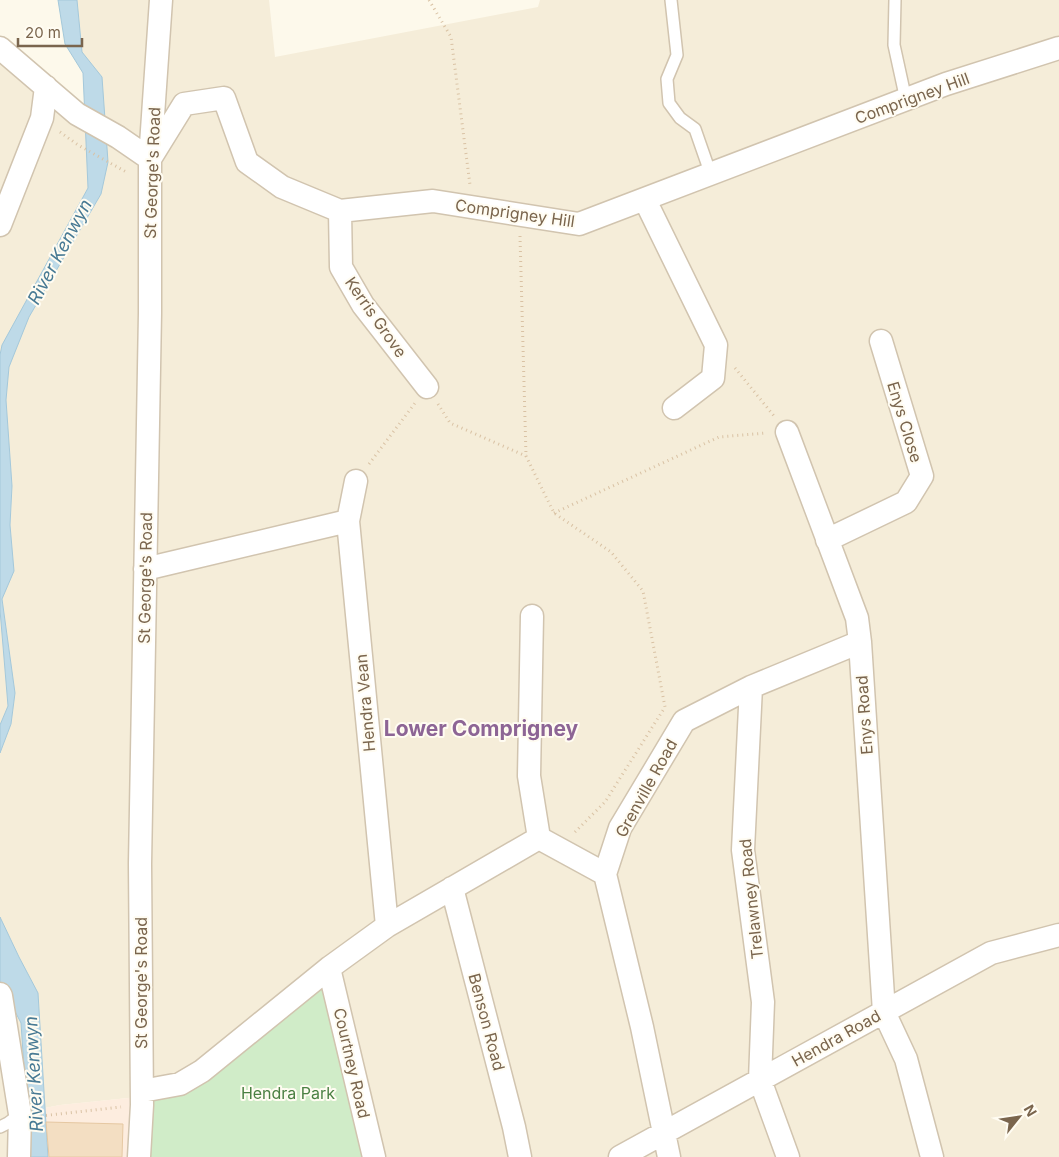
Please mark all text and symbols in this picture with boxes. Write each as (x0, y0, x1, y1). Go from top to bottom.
scale bar (18, 15, 81, 47)
text: 20 m (25, 23, 61, 42)
street label: Comprigney Hill (852, 68, 972, 128)
street label: St George's Road (140, 107, 164, 239)
street label: Comprigney Hill (454, 195, 576, 231)
water label: River Kenwyn (23, 196, 96, 308)
street label: Kerris Grove (341, 273, 411, 361)
street label: Enys Close (883, 379, 927, 465)
street label: St George's Road (134, 512, 156, 644)
street label: Hendra Vean (351, 653, 379, 753)
street label: Enys Road (851, 675, 877, 755)
district label: Lower Comprigney (384, 716, 579, 741)
street label: Grenville Road (611, 735, 681, 841)
street label: Trelawney Road (735, 838, 767, 960)
street label: St George's Road (131, 917, 151, 1049)
street label: Benson Road (464, 971, 510, 1073)
street label: Hendra Road (788, 1005, 884, 1071)
street label: Courtney Road (330, 1006, 374, 1120)
water label: River Kenwyn (20, 1016, 47, 1132)
park label: Hendra Park (241, 1083, 335, 1103)
north arrow (994, 1092, 1044, 1142)
text: N (1021, 1101, 1041, 1119)

